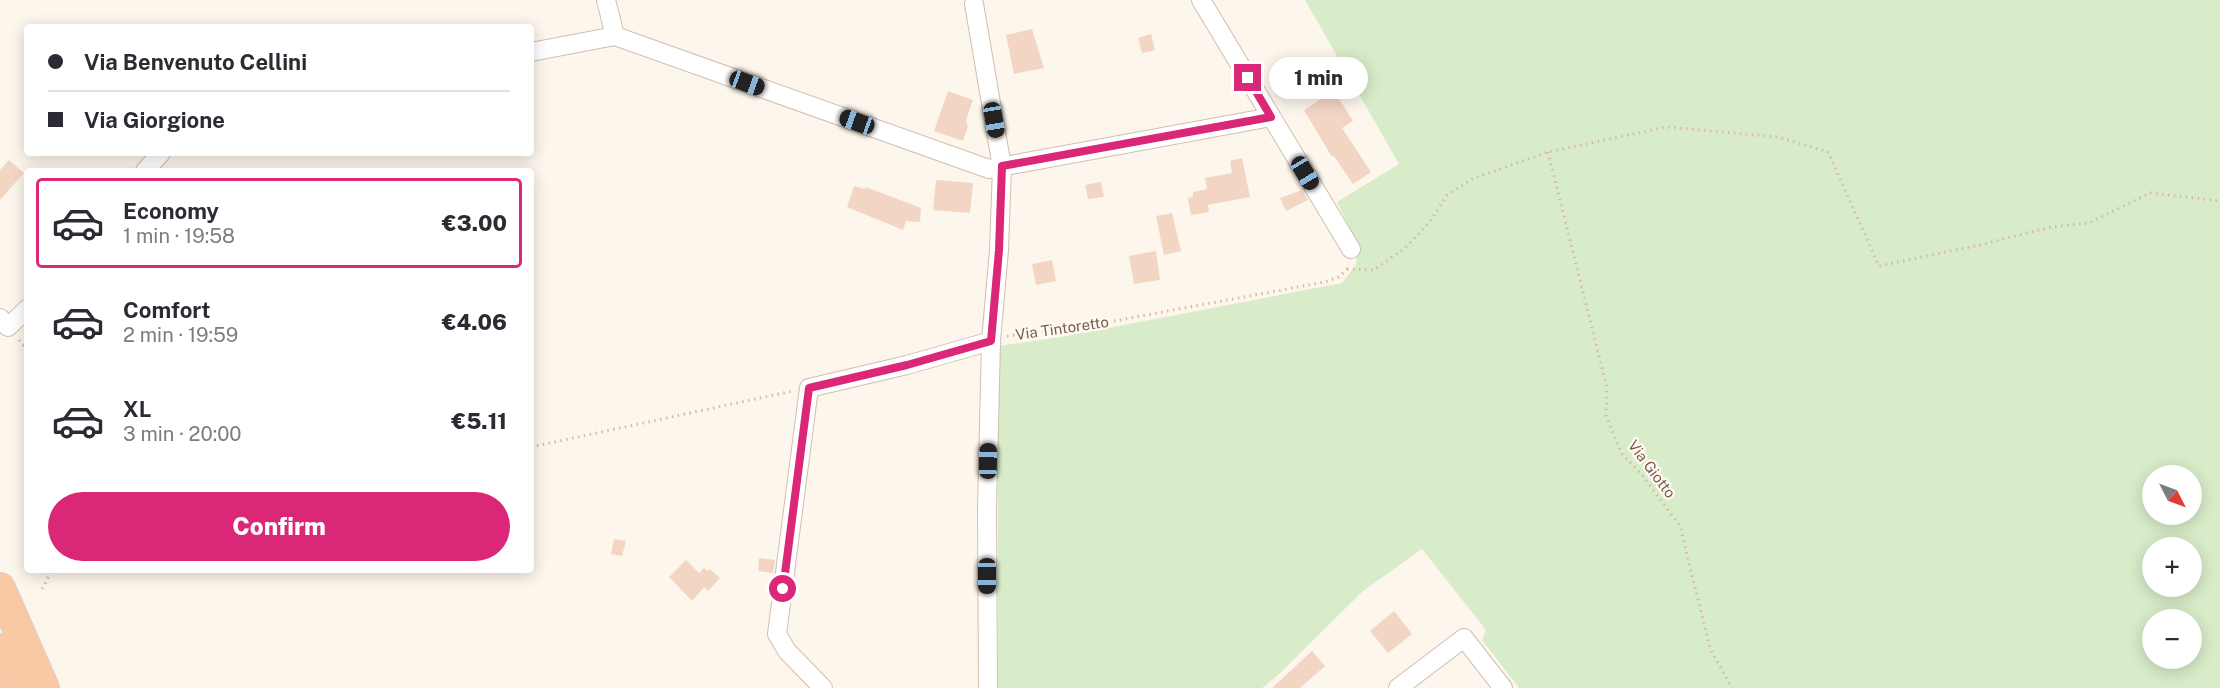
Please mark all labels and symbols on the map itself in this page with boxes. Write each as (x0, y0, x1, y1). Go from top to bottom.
callout: 1 min (1269, 57, 1368, 99)
route end (1234, 64, 1261, 91)
car (727, 68, 767, 98)
car (982, 101, 1006, 139)
car (837, 107, 877, 137)
car (1288, 153, 1322, 193)
street label: Via Tintoretto (1014, 313, 1110, 343)
street label: Via Giotto (1625, 437, 1679, 501)
car (979, 443, 997, 479)
north arrow (2142, 465, 2202, 525)
car (978, 558, 996, 594)
route start (769, 575, 796, 602)

